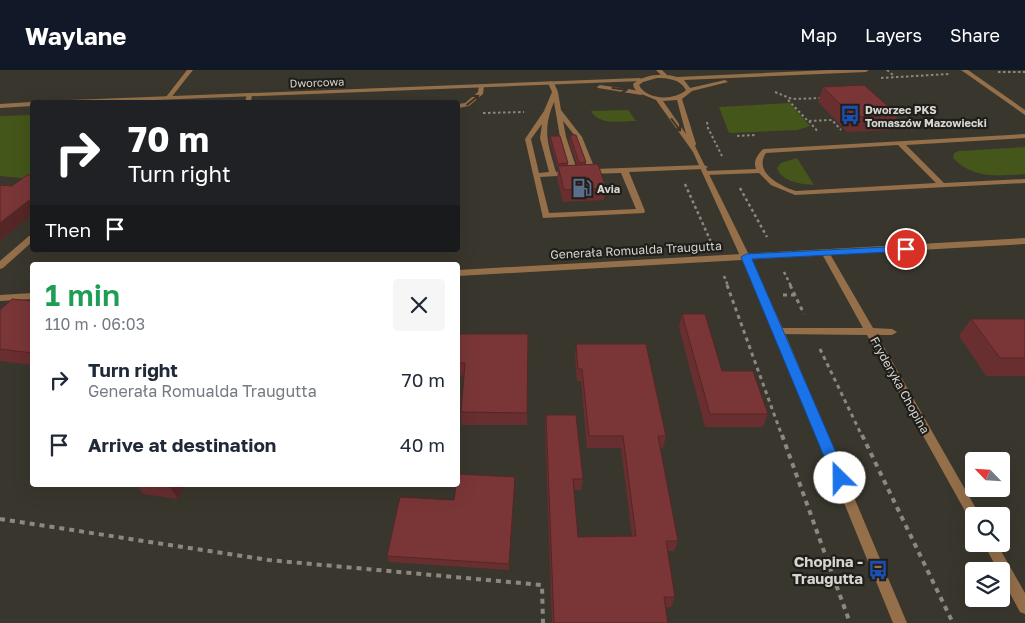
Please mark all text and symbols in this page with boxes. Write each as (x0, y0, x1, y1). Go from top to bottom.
text: Waylane (25, 21, 126, 50)
text: Map (800, 24, 837, 46)
text: Layers (865, 24, 922, 46)
text: Share (950, 24, 1000, 46)
street label: Dworcowa (289, 75, 345, 89)
one-way arrow (612, 85, 628, 95)
one-way arrow (467, 94, 480, 105)
place label: Dworzec PKS Tomaszów Mazowiecki (865, 103, 987, 129)
bus stop icon: Dworzec PKS Tomaszów Mazowiecki (839, 104, 861, 126)
text: 70 m (128, 118, 209, 160)
one-way arrow (671, 118, 682, 131)
icon: right (45, 120, 110, 185)
text: Turn right (128, 160, 231, 187)
fuel station icon: Avia (571, 177, 593, 199)
place label: Avia (597, 182, 620, 195)
icon: arrive (101, 215, 129, 243)
text: Then (45, 218, 91, 241)
pin (885, 228, 927, 270)
icon: arrive (892, 235, 920, 263)
street label: Generała Romualda Traugutta (550, 238, 722, 262)
text: 1 min (45, 277, 120, 313)
button: close (393, 279, 445, 331)
text: 110 m · 06:03 (45, 314, 145, 334)
street label: Fryderyka Chopina (867, 334, 933, 436)
text: Turn right (88, 358, 178, 381)
icon: right (45, 366, 73, 394)
text: 70 m (402, 368, 445, 391)
text: Generała Romualda Traugutta (88, 381, 317, 401)
icon: arrive (45, 431, 73, 459)
text: Arrive at destination (88, 433, 276, 456)
text: 40 m (400, 433, 445, 456)
position arrow (813, 451, 865, 503)
north arrow (965, 452, 1010, 498)
map controls (965, 452, 1010, 607)
button: search (965, 507, 1010, 552)
place label: Chopina - Traugutta (792, 552, 863, 587)
bus stop icon: Chopina - Traugutta (867, 559, 889, 581)
button: layers (965, 562, 1010, 607)

